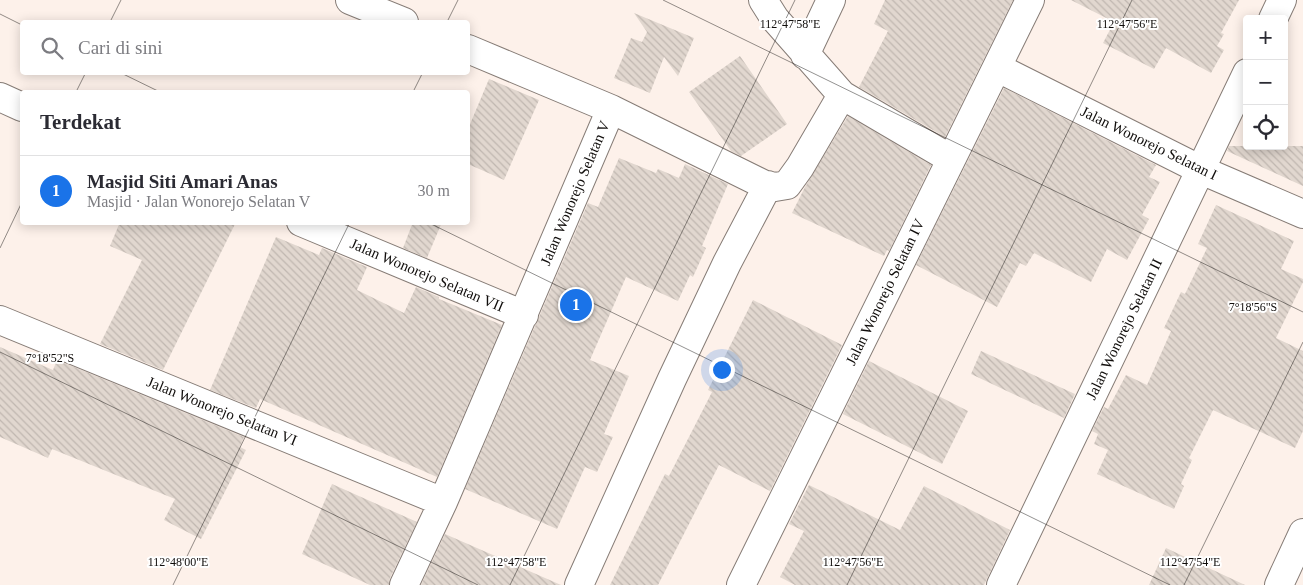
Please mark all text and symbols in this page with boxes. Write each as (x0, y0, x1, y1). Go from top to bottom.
map controls (1243, 15, 1288, 150)
button: + (1243, 15, 1288, 60)
text: 112°47'58"E (760, 17, 820, 31)
text: 112°47'56"E (1097, 17, 1157, 31)
search box (20, 20, 470, 75)
icon: search (38, 34, 66, 62)
text: Cari di sini (78, 37, 162, 58)
button: − (1243, 60, 1288, 105)
street label: Jalan Wonorejo Selatan I (1078, 103, 1220, 183)
button: locate (1243, 105, 1288, 150)
text: Terdekat (40, 110, 121, 134)
street label: Jalan Wonorejo Selatan V (537, 118, 613, 268)
text: Masjid Siti Amari Anas (87, 171, 278, 192)
text: 1 (52, 182, 60, 199)
text: 30 m (418, 182, 450, 199)
text: Masjid · Jalan Wonorejo Selatan V (87, 193, 310, 210)
street label: Jalan Wonorejo Selatan IV (843, 216, 927, 368)
street label: Jalan Wonorejo Selatan VII (348, 235, 506, 315)
street label: Jalan Wonorejo Selatan II (1083, 256, 1165, 402)
pin: 1 (560, 286, 592, 324)
text: 7°18'56"S (1229, 300, 1277, 314)
text: 7°18'52"S (26, 351, 74, 365)
your location (709, 357, 735, 383)
street label: Jalan Wonorejo Selatan VI (145, 374, 299, 448)
text: 112°48'00"E (148, 555, 208, 569)
text: 112°47'58"E (486, 555, 546, 569)
text: 112°47'56"E (823, 555, 883, 569)
text: 112°47'54"E (1160, 555, 1220, 569)

